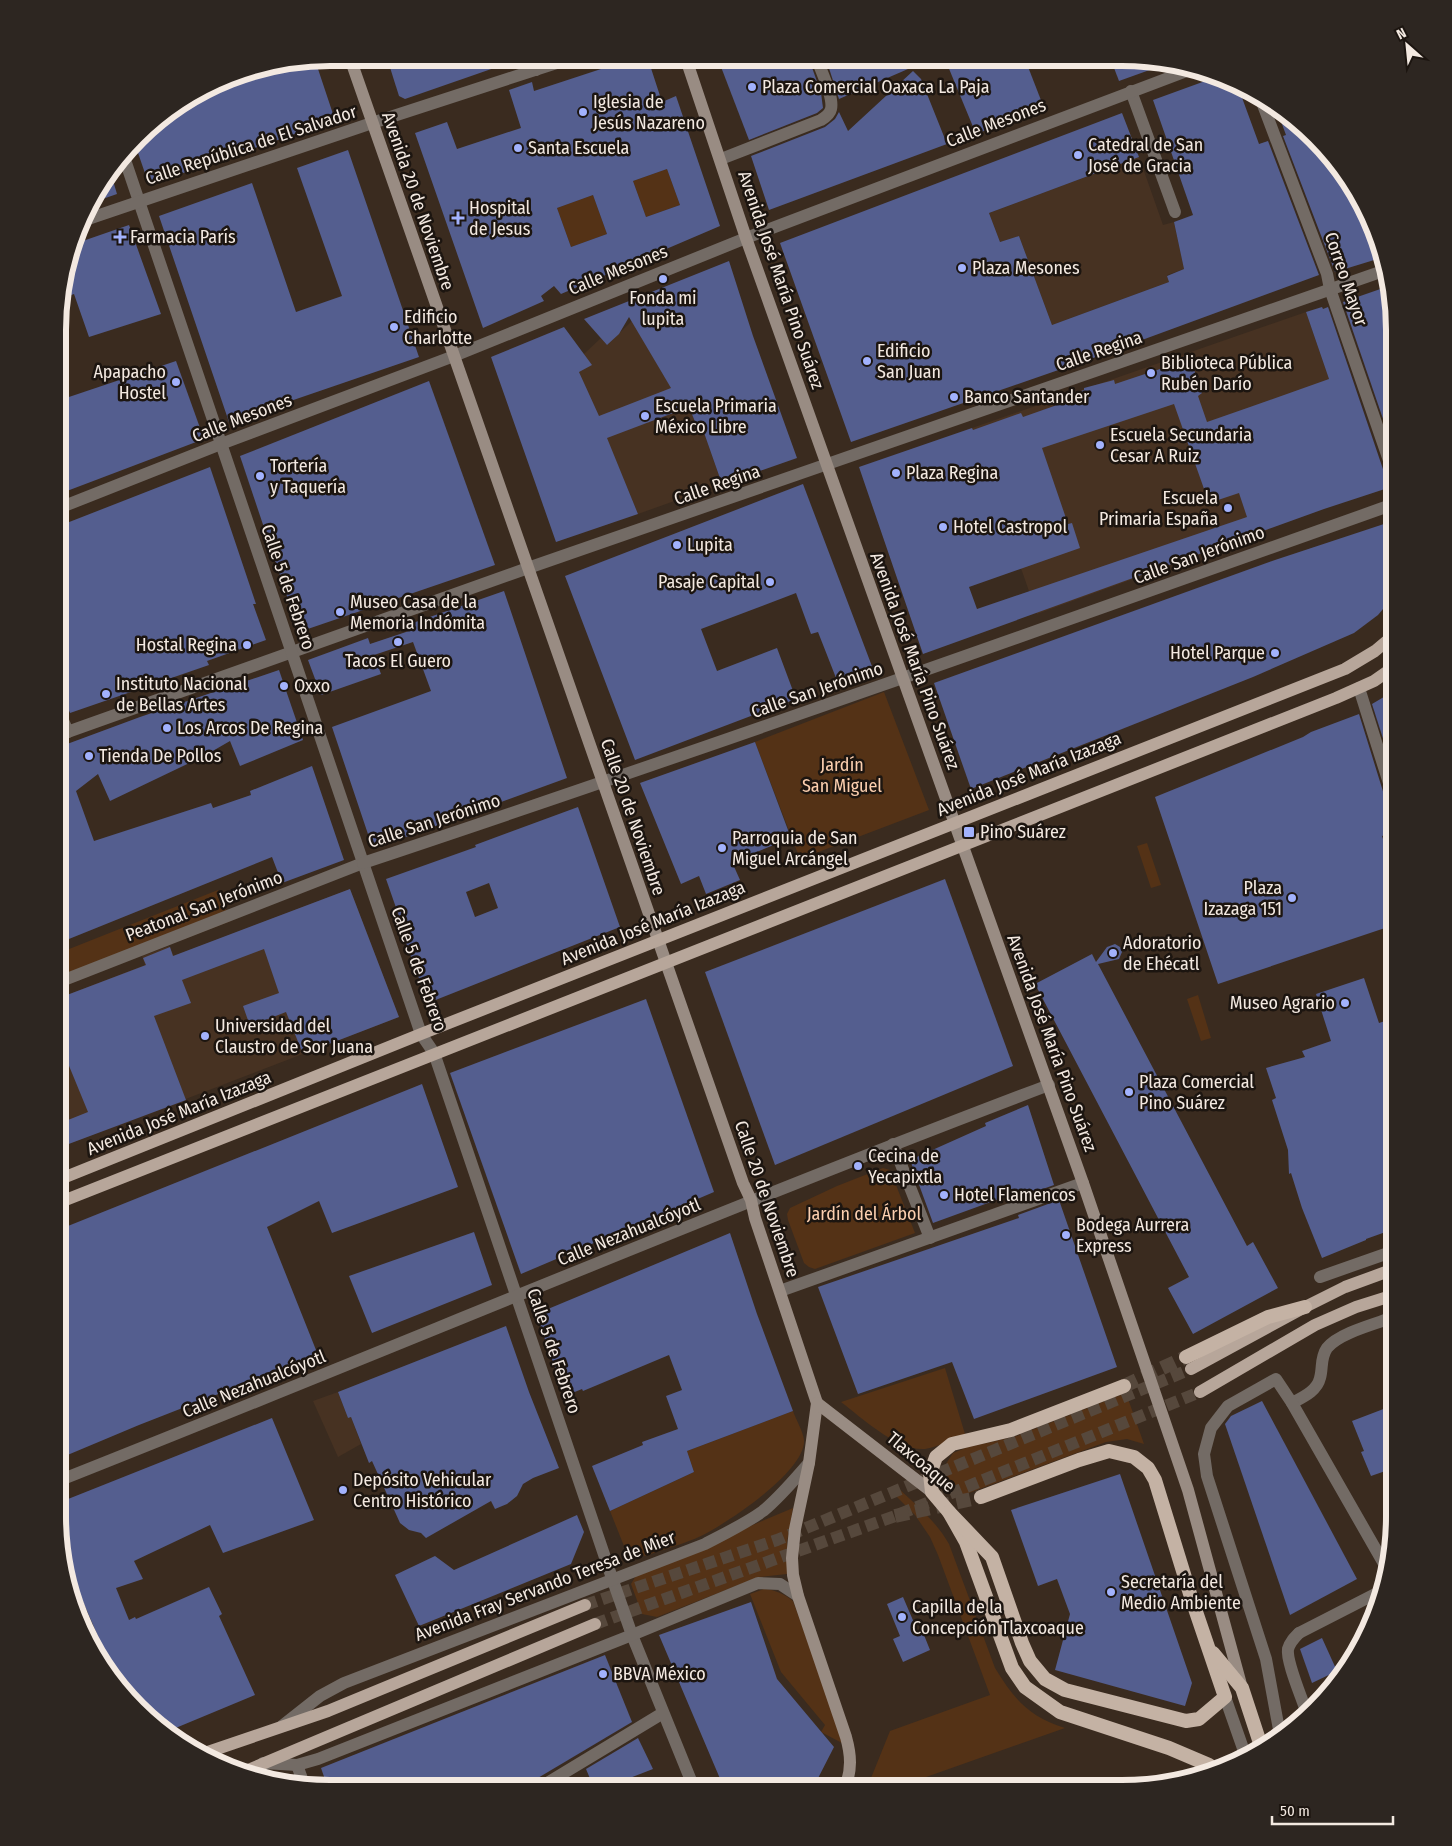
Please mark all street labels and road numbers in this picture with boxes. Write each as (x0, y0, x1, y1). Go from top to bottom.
street label: Calle Mesones (943, 94, 1049, 152)
street label: Calle República de El Salvador (142, 100, 360, 190)
street label: Avenida 20 de Noviembre (377, 109, 459, 293)
street label: Avenida José María Pino Suárez (733, 168, 829, 392)
street label: Correo Mayor (1320, 229, 1373, 330)
street label: Calle Mesones (565, 240, 671, 300)
street label: Calle Regina (1053, 326, 1145, 376)
street label: Calle Mesones (189, 389, 295, 447)
street label: Calle Regina (671, 460, 763, 510)
street label: Calle 5 de Febrero (256, 521, 320, 653)
street label: Calle San Jerónimo (1130, 521, 1268, 589)
street label: Avenida José María Pino Suárez (865, 549, 965, 773)
street label: Calle San Jerónimo (748, 657, 886, 723)
street label: Avenida José María Izazaga (934, 727, 1124, 821)
street label: Calle 20 de Noviembre (596, 736, 670, 898)
street label: Calle San Jerónimo (365, 789, 503, 853)
street label: Peatonal San Jerónimo (122, 866, 286, 946)
street label: Avenida José María Izazaga (558, 876, 748, 970)
street label: Calle 5 de Febrero (386, 904, 452, 1034)
street label: Avenida José María Pino Suárez (1002, 931, 1102, 1155)
street label: Avenida José María Izazaga (84, 1066, 274, 1160)
street label: Calle 20 de Noviembre (730, 1118, 804, 1280)
street label: Calle Nezahualcóyotl (554, 1193, 704, 1271)
street label: Calle 5 de Febrero (522, 1285, 586, 1417)
street label: Calle Nezahualcóyotl (179, 1345, 329, 1423)
street label: Tlaxcoaque (882, 1427, 960, 1497)
street label: Avenida Fray Servando Teresa de Mier (412, 1526, 679, 1646)

